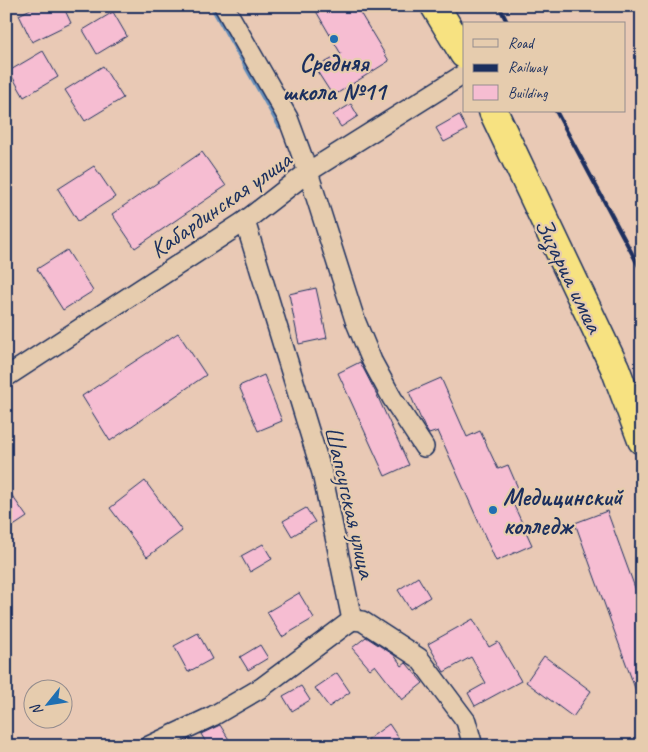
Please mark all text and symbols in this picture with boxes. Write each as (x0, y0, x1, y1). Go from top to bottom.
legend (463, 22, 626, 112)
marker: Средняя школа №11 (328, 33, 340, 45)
text: Road (508, 34, 535, 53)
place label: Средняя школа №11 (283, 47, 388, 108)
text: Railway (508, 58, 549, 77)
text: Building (508, 84, 548, 103)
street label: Кабардинская улица (144, 143, 299, 265)
street label: Ӡиӡариа имҩа (527, 213, 612, 340)
street label: Шапсугская улица (317, 423, 383, 583)
place label: Медицинский колледж (503, 481, 625, 542)
marker: Медицинский колледж (487, 504, 499, 516)
north arrow (22, 680, 72, 730)
text: N (26, 700, 47, 718)

